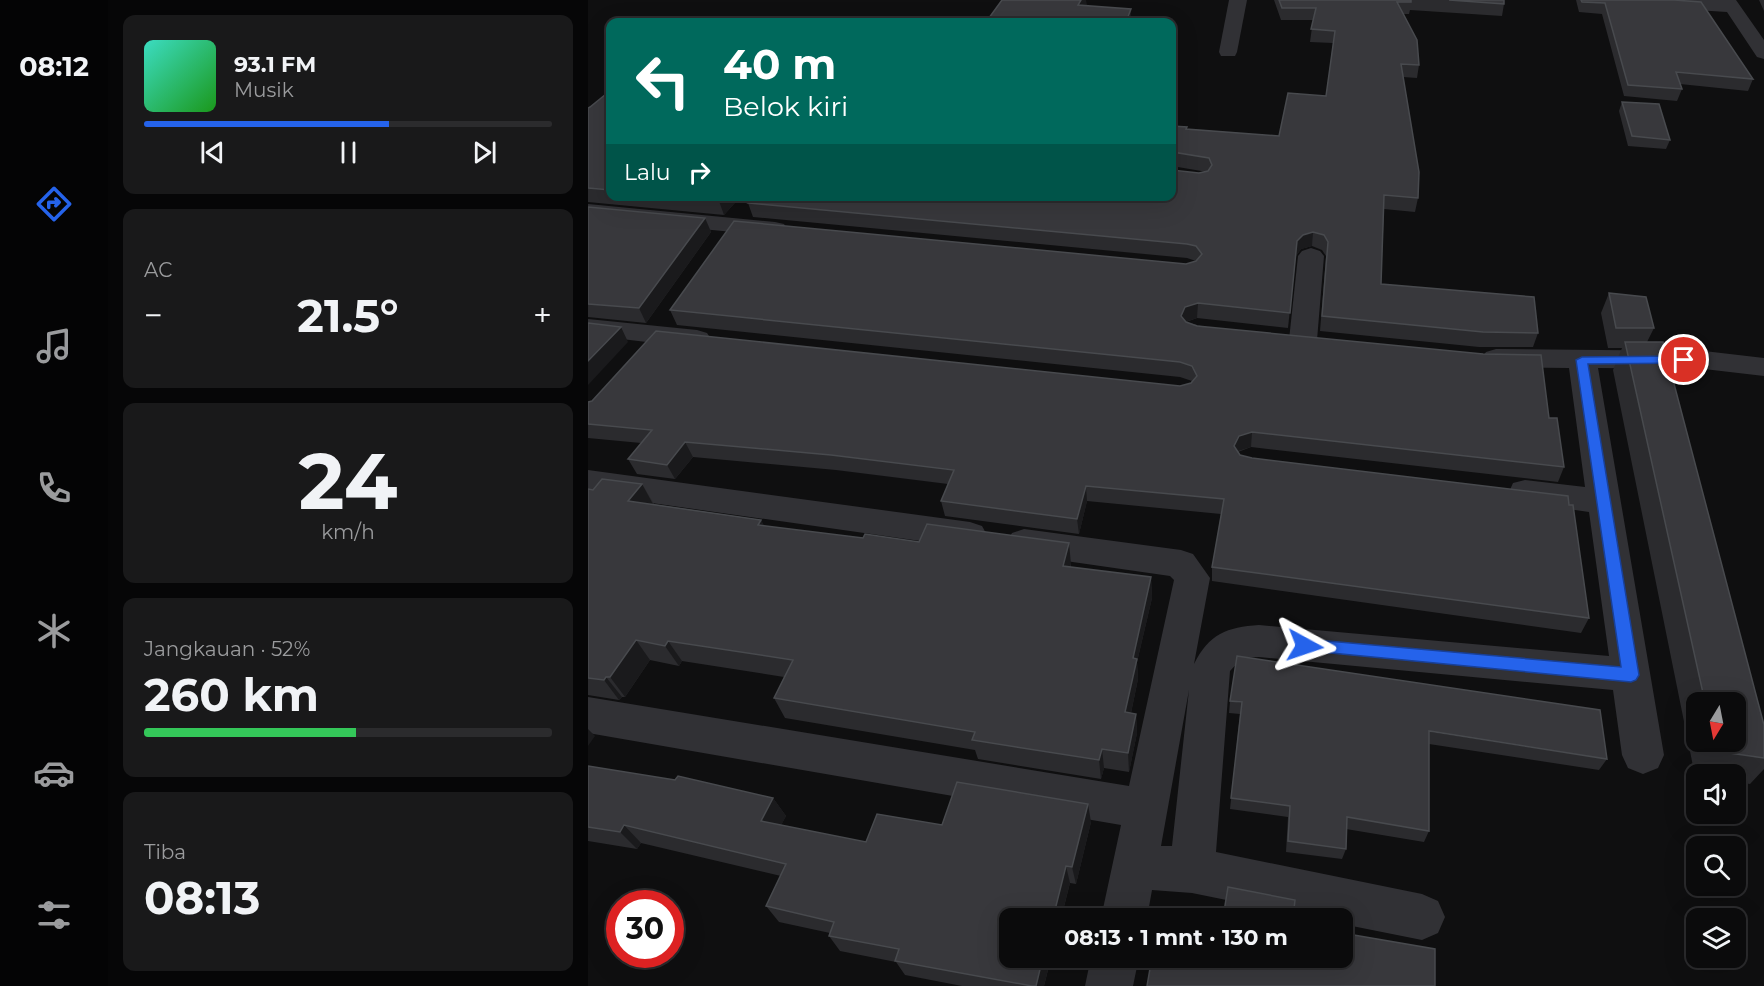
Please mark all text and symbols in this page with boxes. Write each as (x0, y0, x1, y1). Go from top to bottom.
text: 40 m (723, 38, 836, 90)
icon: left (624, 42, 702, 120)
text: 08:12 (19, 50, 89, 83)
text: 93.1 FM (234, 51, 316, 78)
text: Musik (234, 78, 294, 102)
text: Belok kiri (723, 90, 848, 123)
icon: previous (196, 136, 229, 169)
icon: pause (332, 136, 365, 169)
icon: next (468, 136, 501, 169)
icon: right (683, 156, 716, 189)
text: Lalu (624, 159, 671, 186)
icon: directions (33, 183, 75, 225)
text: AC (144, 258, 172, 282)
text: 21.5° (297, 288, 399, 343)
text: − (144, 295, 163, 335)
text: + (533, 295, 552, 335)
icon: music (33, 325, 75, 367)
pin (1658, 334, 1709, 385)
icon: arrive (1667, 343, 1700, 376)
text: 24 (299, 433, 397, 529)
icon: phone (33, 467, 75, 509)
text: km/h (321, 520, 375, 544)
icon: climate (33, 610, 75, 652)
position arrow (1273, 614, 1337, 678)
text: Jangkauan · 52% (144, 637, 310, 661)
text: 260 km (144, 667, 319, 722)
north arrow (1686, 692, 1746, 752)
map controls (1686, 692, 1746, 968)
icon: car (33, 752, 75, 794)
button: sound (1686, 764, 1746, 824)
button: search (1686, 836, 1746, 896)
text: Tiba (144, 840, 186, 864)
text: 08:13 (144, 870, 260, 925)
speed limit sign: 30 (606, 890, 684, 968)
icon: filters (33, 894, 75, 936)
button: layers (1686, 908, 1746, 968)
text: 08:13 · 1 mnt · 130 m (1064, 924, 1288, 951)

